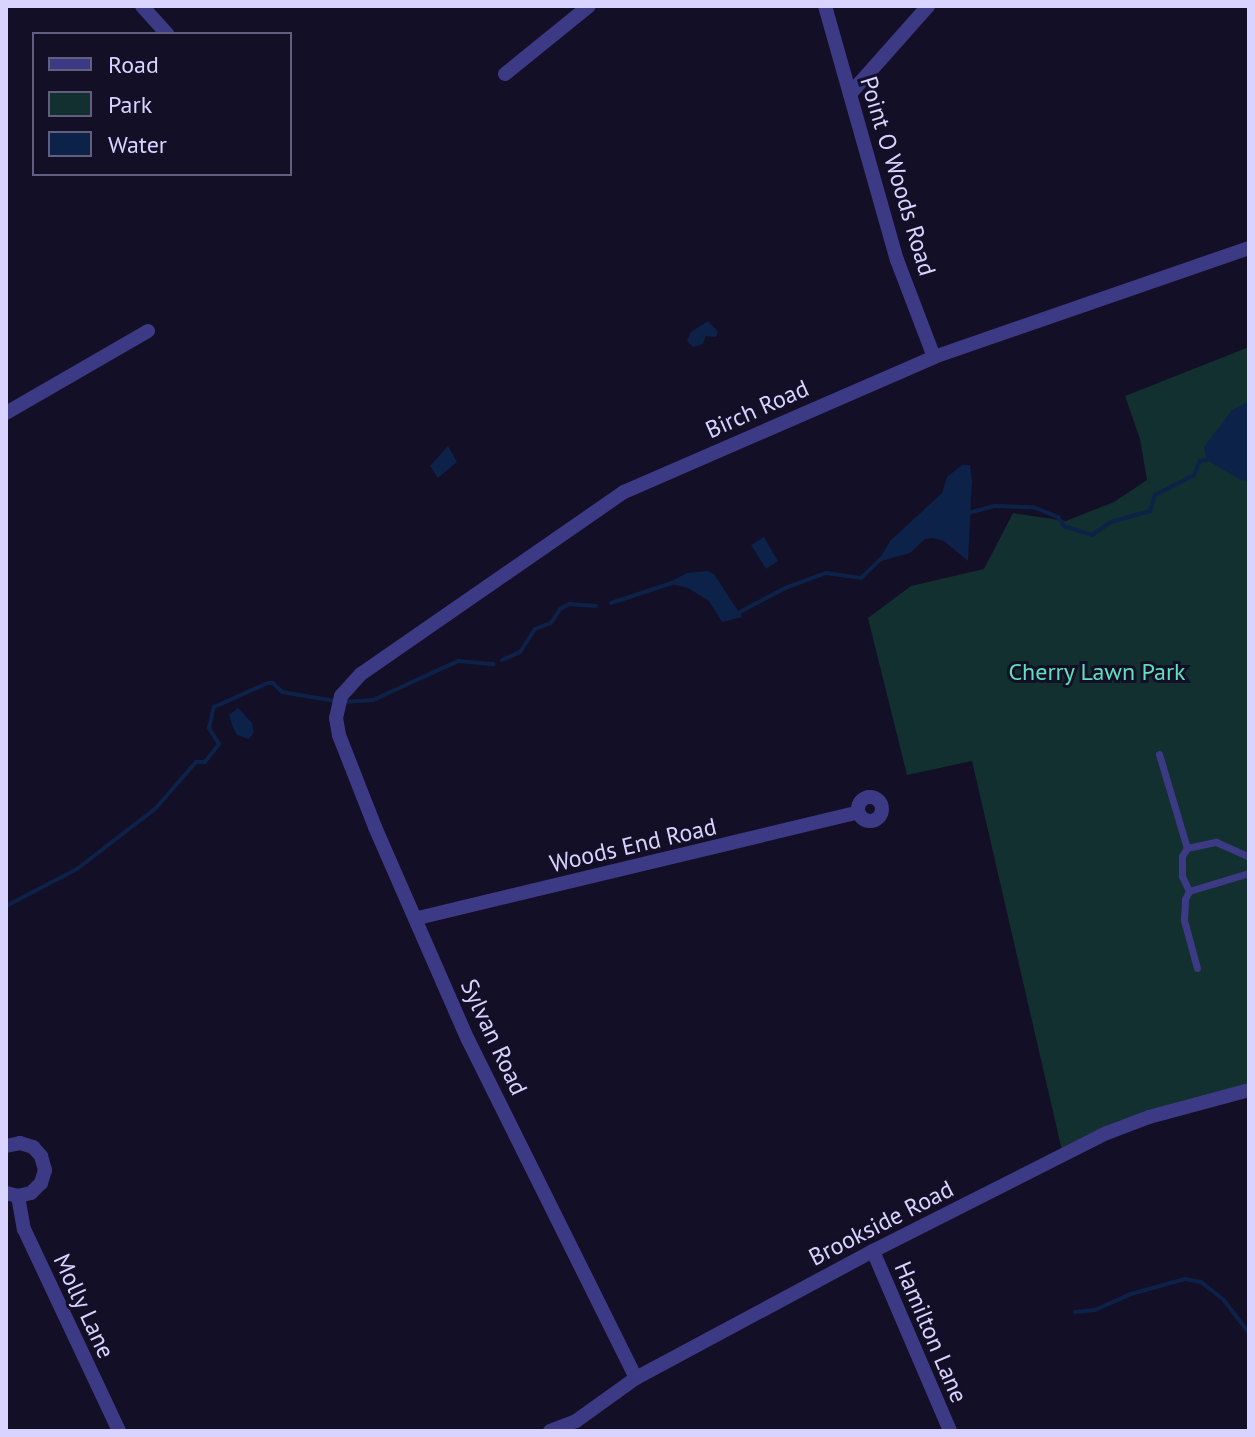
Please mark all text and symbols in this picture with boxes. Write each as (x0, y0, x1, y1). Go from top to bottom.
legend (32, 32, 292, 176)
text: Road (108, 49, 159, 80)
street label: Point O Woods Road (854, 73, 942, 279)
text: Park (108, 89, 152, 120)
text: Water (108, 129, 167, 160)
street label: Birch Road (701, 374, 813, 444)
park label: Cherry Lawn Park (1008, 658, 1186, 686)
street label: Woods End Road (547, 812, 719, 878)
street label: Sylvan Road (455, 974, 533, 1100)
street label: Brookside Road (804, 1174, 958, 1272)
street label: Molly Lane (47, 1249, 121, 1363)
street label: Hamilton Lane (888, 1257, 974, 1407)

